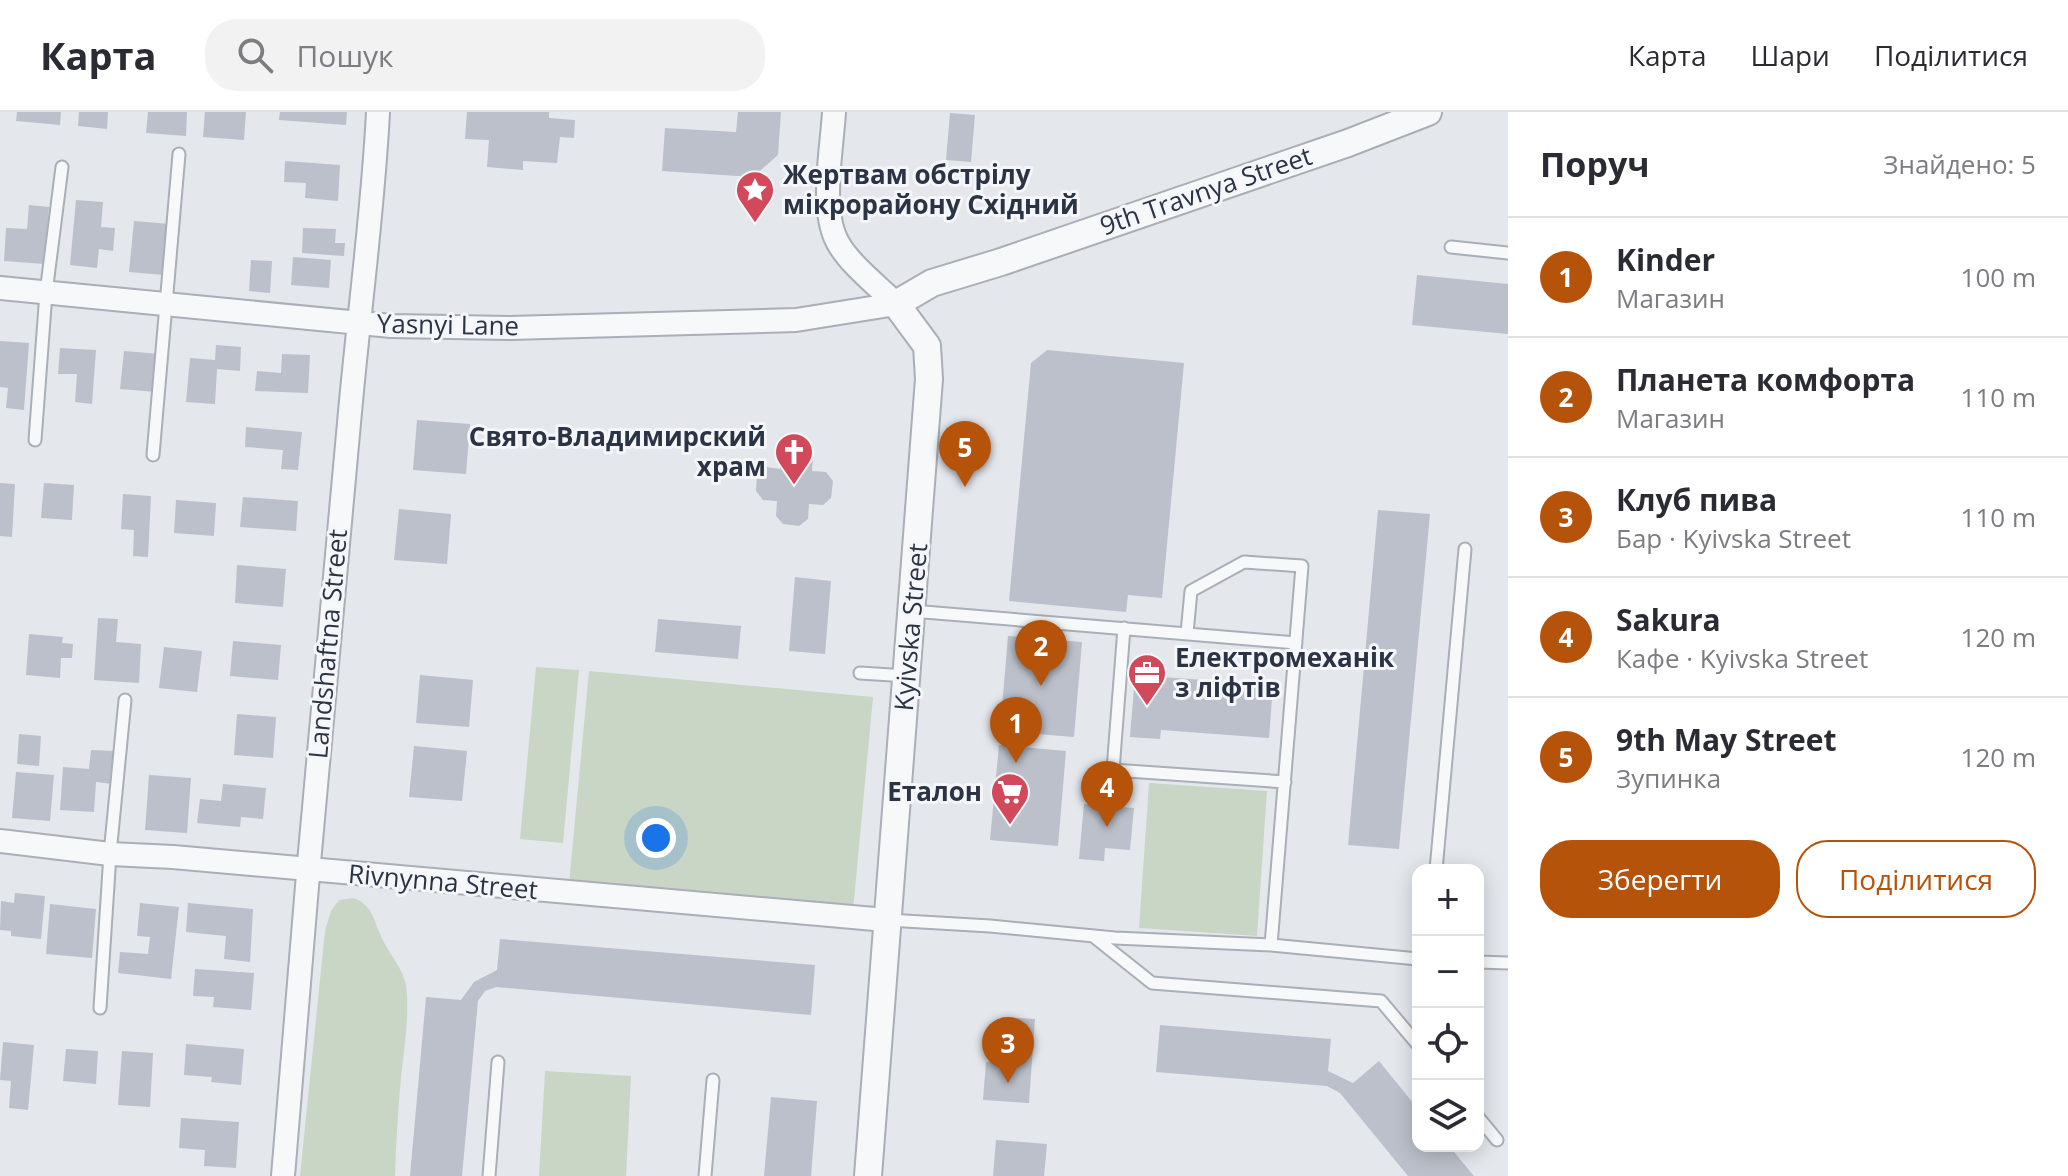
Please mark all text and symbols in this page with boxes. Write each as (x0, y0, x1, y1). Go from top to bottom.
search box (205, 19, 765, 91)
text: Карта (40, 29, 157, 81)
icon: search (233, 33, 277, 77)
text: Пошук (297, 35, 394, 76)
text: Карта (1628, 36, 1707, 74)
text: Шари (1751, 36, 1830, 74)
text: Поділитися (1874, 36, 2028, 74)
street label: 9th Travnya Street (1095, 137, 1316, 243)
text: Поруч (1540, 141, 1650, 187)
text: Знайдено: 5 (1883, 146, 2036, 182)
place label: Жертвам обстрілу мікрорайону Східний (783, 156, 1079, 222)
place icon: Жертвам обстрілу мікрорайону Східний (734, 169, 776, 224)
text: Kinder (1616, 239, 1715, 280)
text: 1 (1559, 259, 1573, 295)
text: 100 m (1961, 259, 2036, 295)
text: Магазин (1616, 280, 1725, 316)
street label: Yasnyi Lane (377, 305, 519, 343)
text: Планета комфорта (1616, 359, 1915, 400)
text: 2 (1559, 379, 1573, 415)
text: 110 m (1961, 379, 2036, 415)
text: Магазин (1616, 400, 1725, 436)
place label: Свято-Владимирский храм (469, 418, 766, 484)
pin: 5 (939, 421, 991, 487)
church icon: Свято-Владимирский храм (773, 431, 815, 486)
text: Клуб пива (1616, 479, 1777, 520)
text: 3 (1559, 499, 1573, 535)
text: 110 m (1961, 499, 2036, 535)
text: Бар · Kyivska Street (1616, 520, 1851, 556)
street label: Landshaftna Street (299, 528, 355, 760)
street label: Kyivska Street (885, 541, 935, 712)
text: Sakura (1616, 599, 1721, 640)
text: 4 (1559, 619, 1573, 655)
text: 120 m (1961, 619, 2036, 655)
pin: 2 (1015, 620, 1067, 686)
place label: Електромеханік з ліфтів (1175, 639, 1395, 705)
text: Кафе · Kyivska Street (1616, 640, 1868, 676)
office icon: Електромеханік з ліфтів (1126, 652, 1168, 707)
pin: 1 (990, 697, 1042, 763)
text: 9th May Street (1616, 719, 1837, 760)
text: 5 (1559, 739, 1573, 775)
text: 120 m (1961, 739, 2036, 775)
text: Зупинка (1616, 760, 1721, 796)
pin: 4 (1081, 761, 1133, 827)
supermarket icon: Еталон (989, 771, 1031, 826)
place label: Еталон (887, 773, 982, 809)
your location (636, 818, 676, 858)
button: Зберегти (1540, 840, 1780, 918)
button: Поділитися (1796, 840, 2036, 918)
street label: Rivnynna Street (347, 855, 539, 907)
map controls (1412, 864, 1484, 1152)
button: + (1412, 864, 1484, 936)
button: − (1412, 936, 1484, 1008)
button: locate (1412, 1008, 1484, 1080)
pin: 3 (982, 1017, 1034, 1083)
button: layers (1412, 1080, 1484, 1152)

